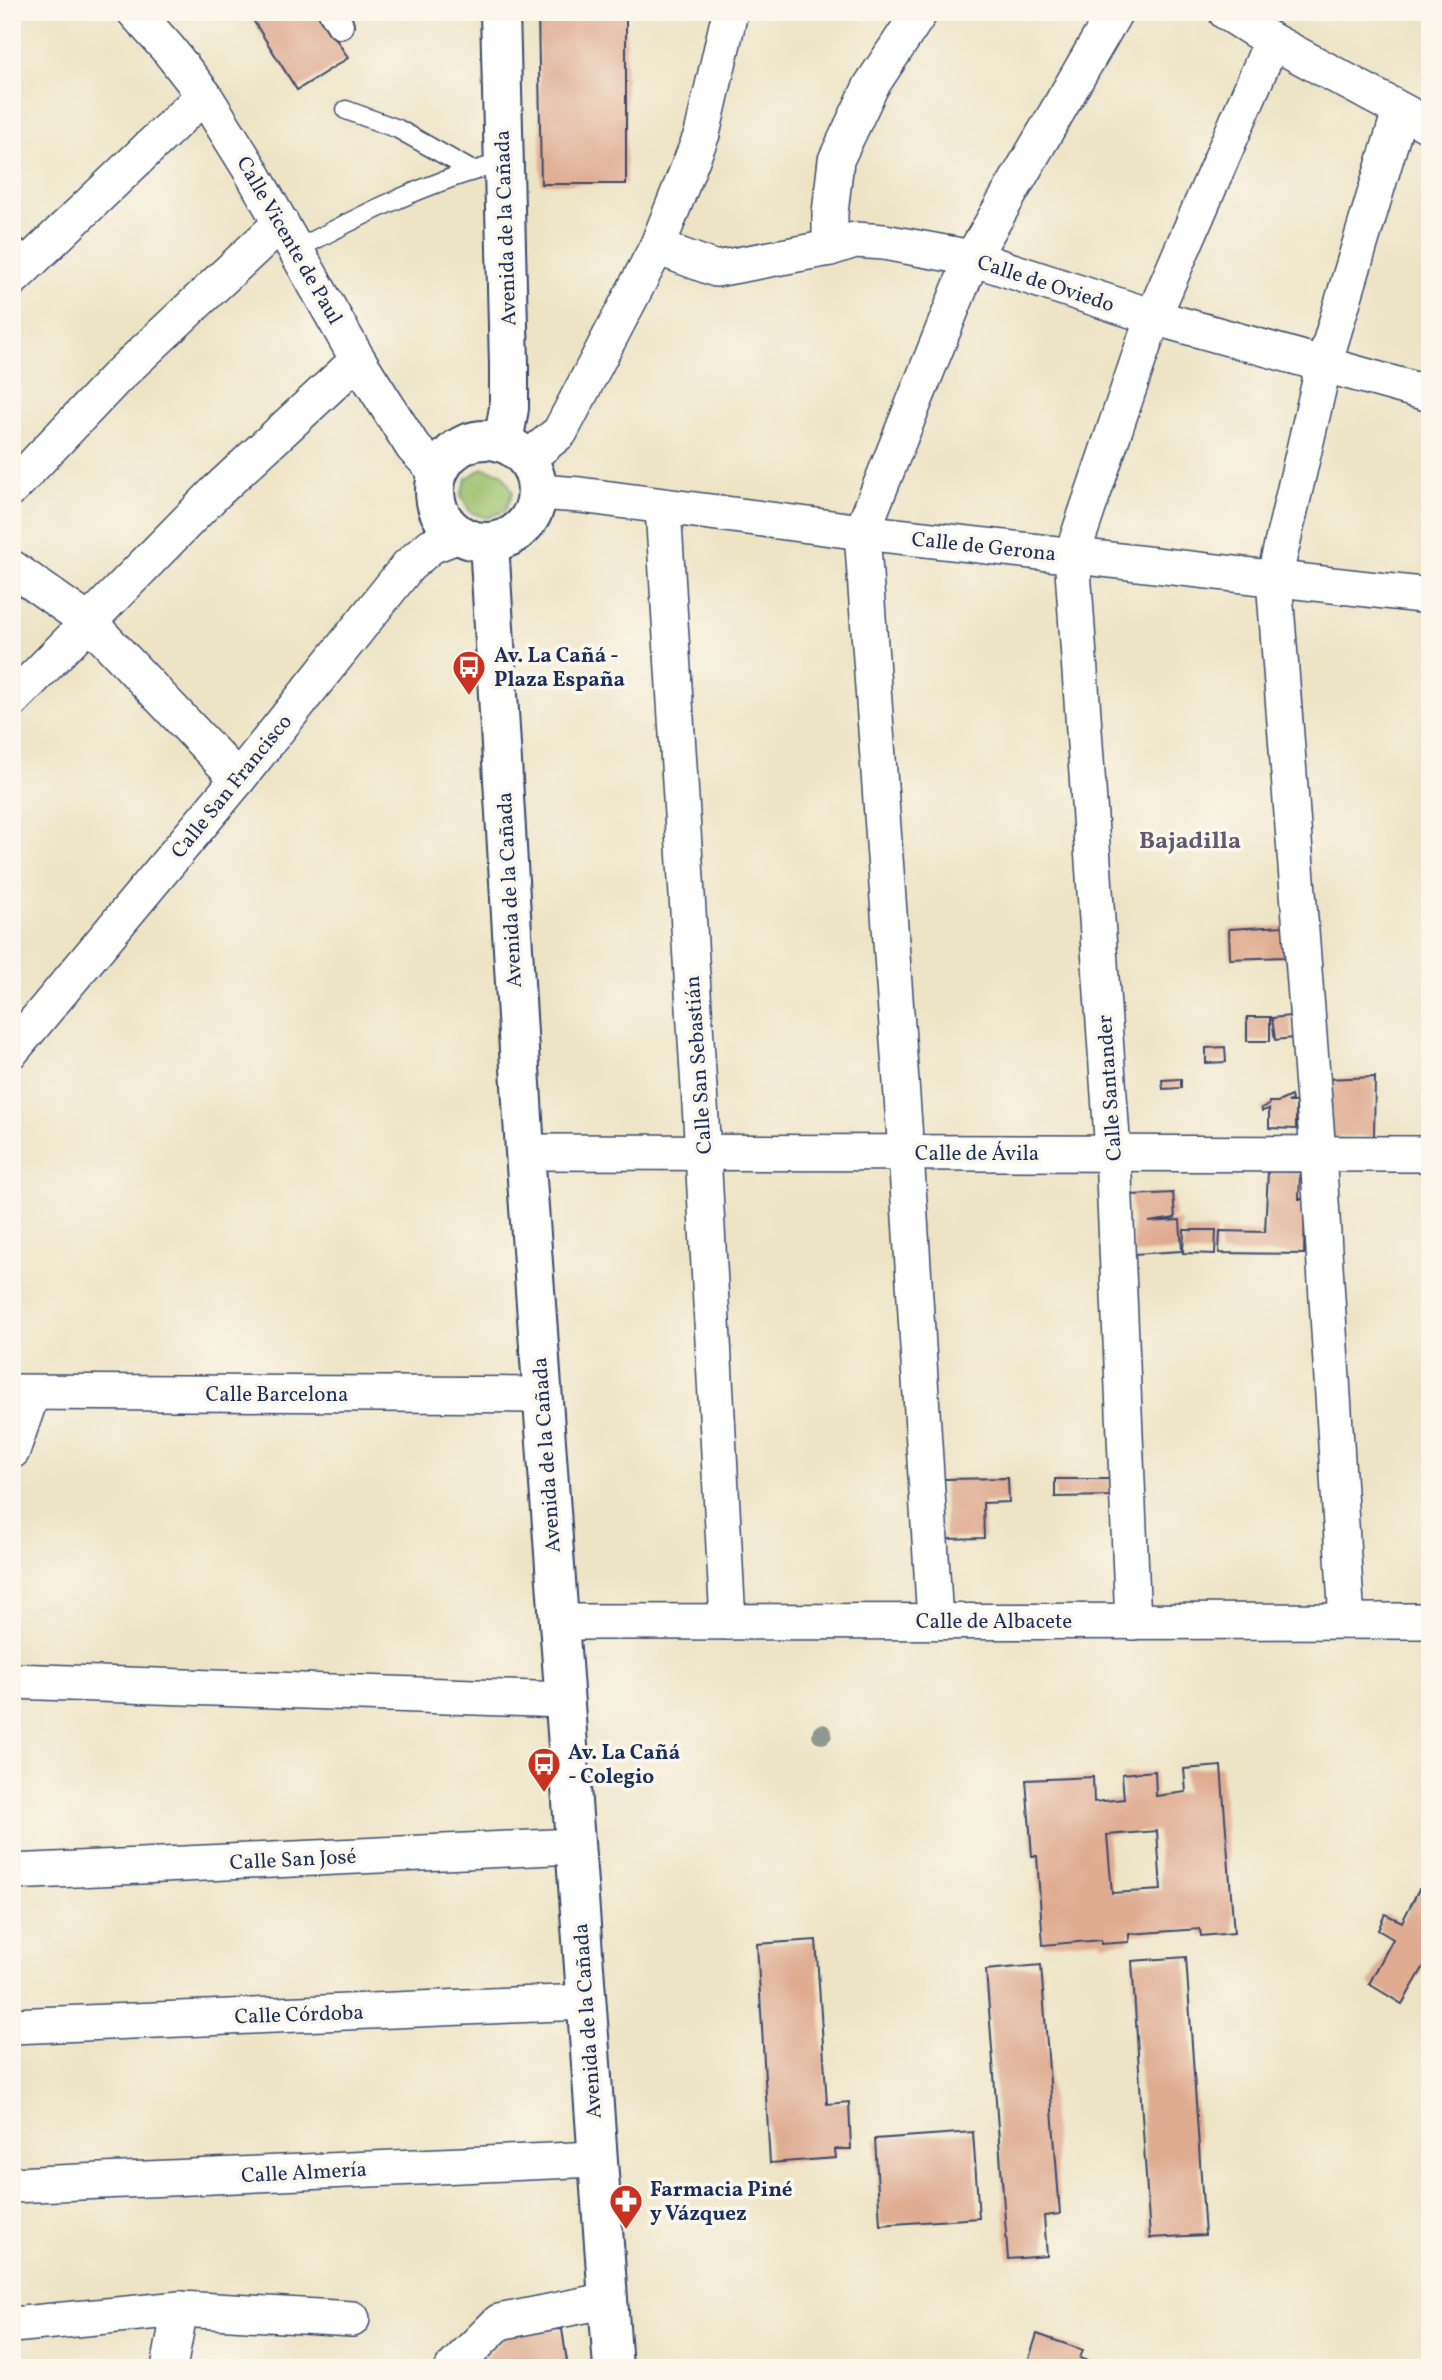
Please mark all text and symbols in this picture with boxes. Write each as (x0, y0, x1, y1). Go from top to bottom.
street label: Avenida de la Cañada (489, 129, 524, 326)
street label: Calle Vicente de Paul (229, 151, 349, 330)
street label: Calle de Oviedo (973, 249, 1118, 320)
street label: Calle de Gerona (910, 525, 1058, 569)
place label: Av. La Cañá - Plaza España (494, 642, 625, 695)
bus stop icon: Av. La Cañá - Plaza España (450, 648, 488, 697)
street label: Calle San Francisco (165, 709, 299, 865)
street label: Avenida de la Cañada (491, 791, 530, 989)
district label: Bajadilla (1139, 825, 1241, 859)
street label: Calle San Sebastián (679, 975, 720, 1155)
street label: Calle Santander (1091, 1014, 1130, 1162)
street label: Calle de Ávila (915, 1140, 1039, 1169)
street label: Avenida de la Cañada (526, 1356, 569, 1554)
street label: Calle Barcelona (205, 1381, 349, 1410)
street label: Calle de Albacete (916, 1608, 1072, 1637)
place label: Av. La Cañá - Colegio (568, 1739, 680, 1792)
bus stop icon: Av. La Cañá - Colegio (525, 1745, 563, 1794)
street label: Calle San José (229, 1843, 357, 1878)
street label: Avenida de la Cañada (567, 1922, 610, 2120)
street label: Calle Córdoba (234, 1999, 364, 2032)
street label: Calle Almería (240, 2156, 368, 2191)
place label: Farmacia Piné y Vázquez (650, 2176, 792, 2229)
pharmacy icon: Farmacia Piné y Vázquez (607, 2182, 645, 2231)

